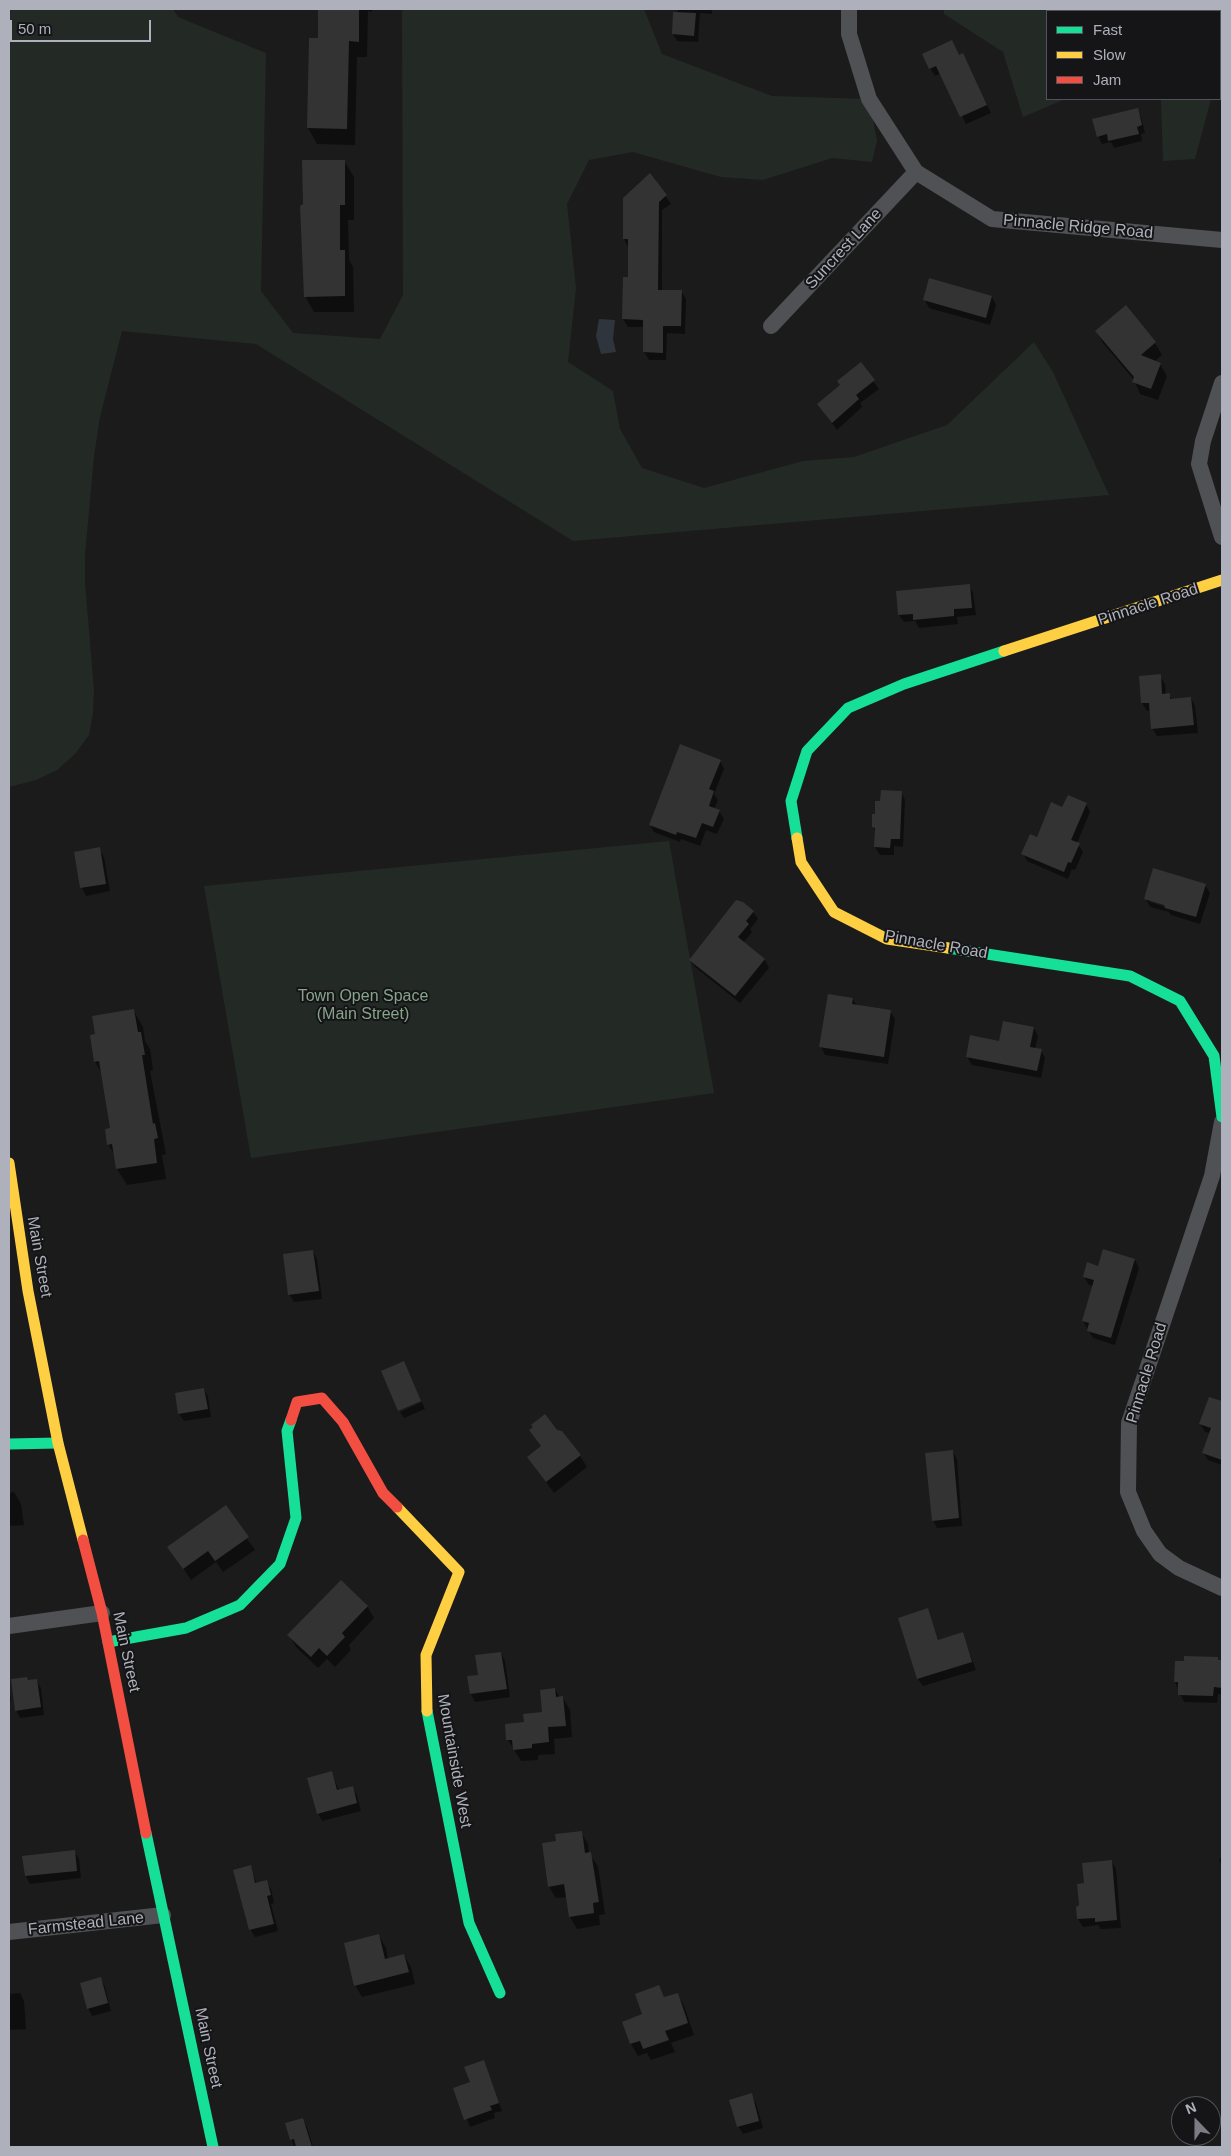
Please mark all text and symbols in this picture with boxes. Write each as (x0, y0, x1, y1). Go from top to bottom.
scale bar (12, 10, 154, 42)
legend (1046, 10, 1221, 100)
text: 50 m (18, 20, 51, 37)
text: Fast (1093, 21, 1122, 38)
text: Slow (1093, 46, 1126, 63)
text: Jam (1093, 71, 1121, 88)
street label: Suncrest Lane (802, 205, 886, 293)
street label: Pinnacle Ridge Road (1002, 211, 1154, 243)
street label: Pinnacle Road (1096, 580, 1200, 630)
street label: Pinnacle Road (883, 927, 989, 963)
park label: Town Open Space (Main Street) (298, 987, 428, 1025)
street label: Main Street (22, 1215, 56, 1299)
street label: Pinnacle Road (1123, 1320, 1171, 1426)
street label: Main Street (108, 1610, 144, 1694)
street label: Mountainside West (433, 1692, 475, 1830)
street label: Farmstead Lane (27, 1908, 145, 1940)
street label: Main Street (190, 2006, 226, 2090)
north arrow (1171, 2096, 1221, 2146)
text: N (1183, 2099, 1198, 2117)

